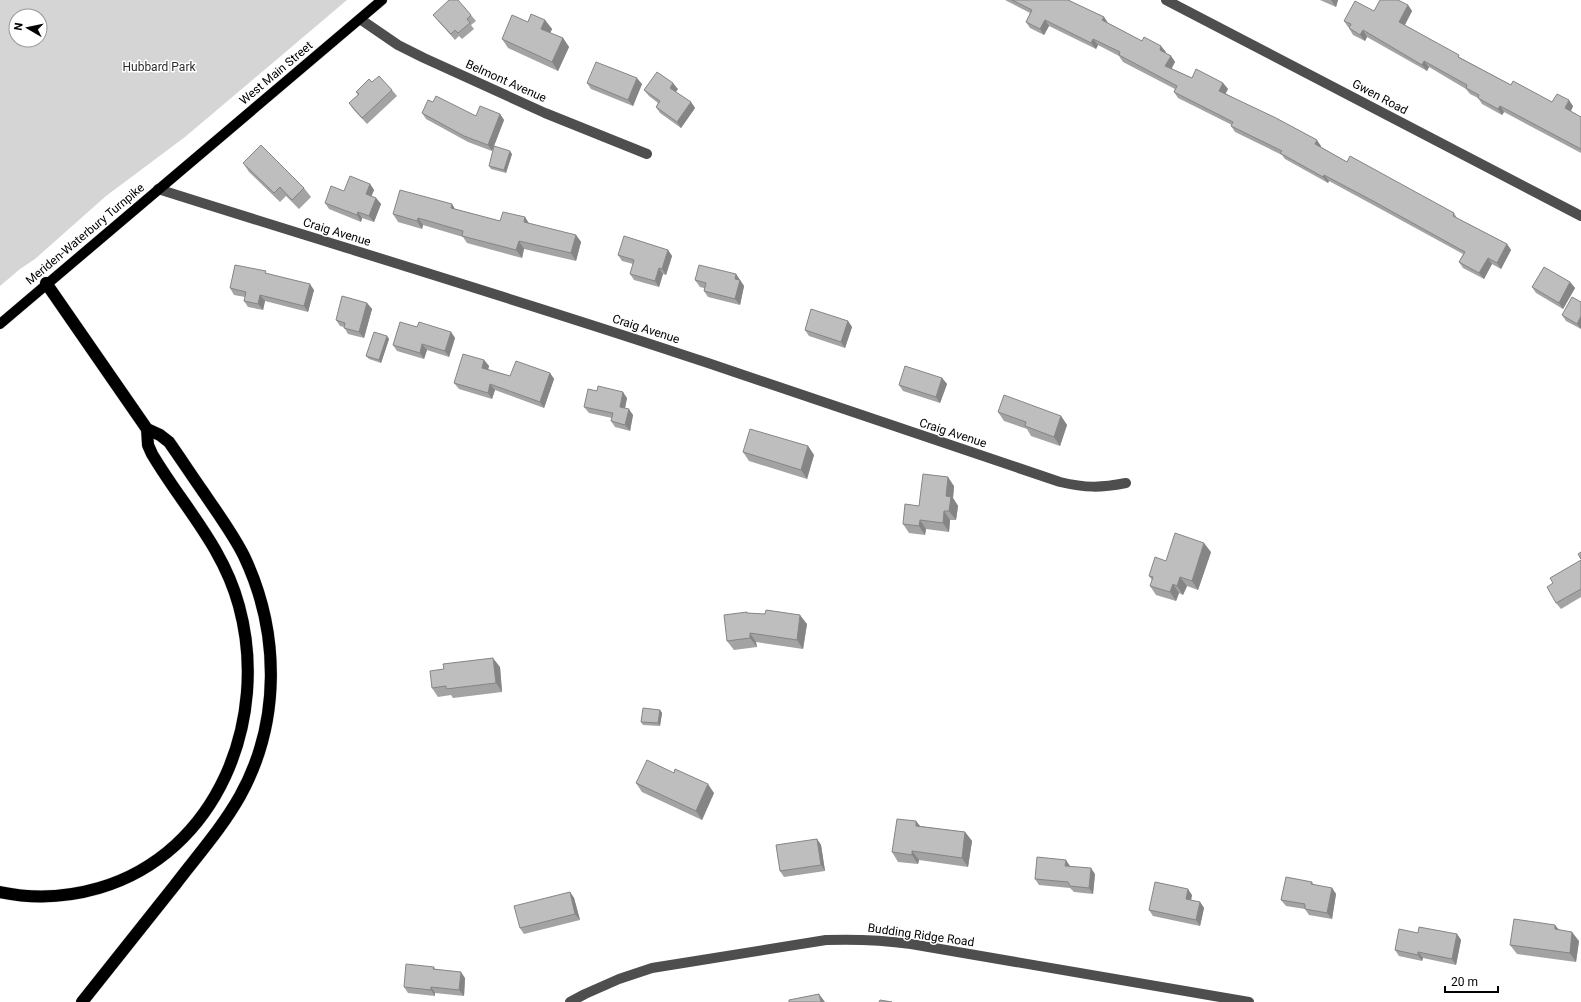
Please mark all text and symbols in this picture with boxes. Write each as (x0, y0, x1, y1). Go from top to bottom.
north arrow (8, 8, 48, 48)
text: N (12, 21, 26, 31)
street label: West Main Street (237, 38, 315, 108)
street label: Belmont Avenue (463, 57, 549, 105)
park label: Hubbard Park (122, 60, 196, 74)
street label: Gwen Road (1350, 77, 1410, 117)
street label: Meriden-Waterbury Turnpike (23, 180, 147, 288)
street label: Craig Avenue (301, 215, 373, 249)
street label: Craig Avenue (611, 312, 681, 346)
street label: Craig Avenue (918, 416, 988, 450)
street label: Budding Ridge Road (867, 921, 975, 949)
scale bar (1445, 968, 1498, 994)
text: 20 m (1451, 975, 1478, 989)

